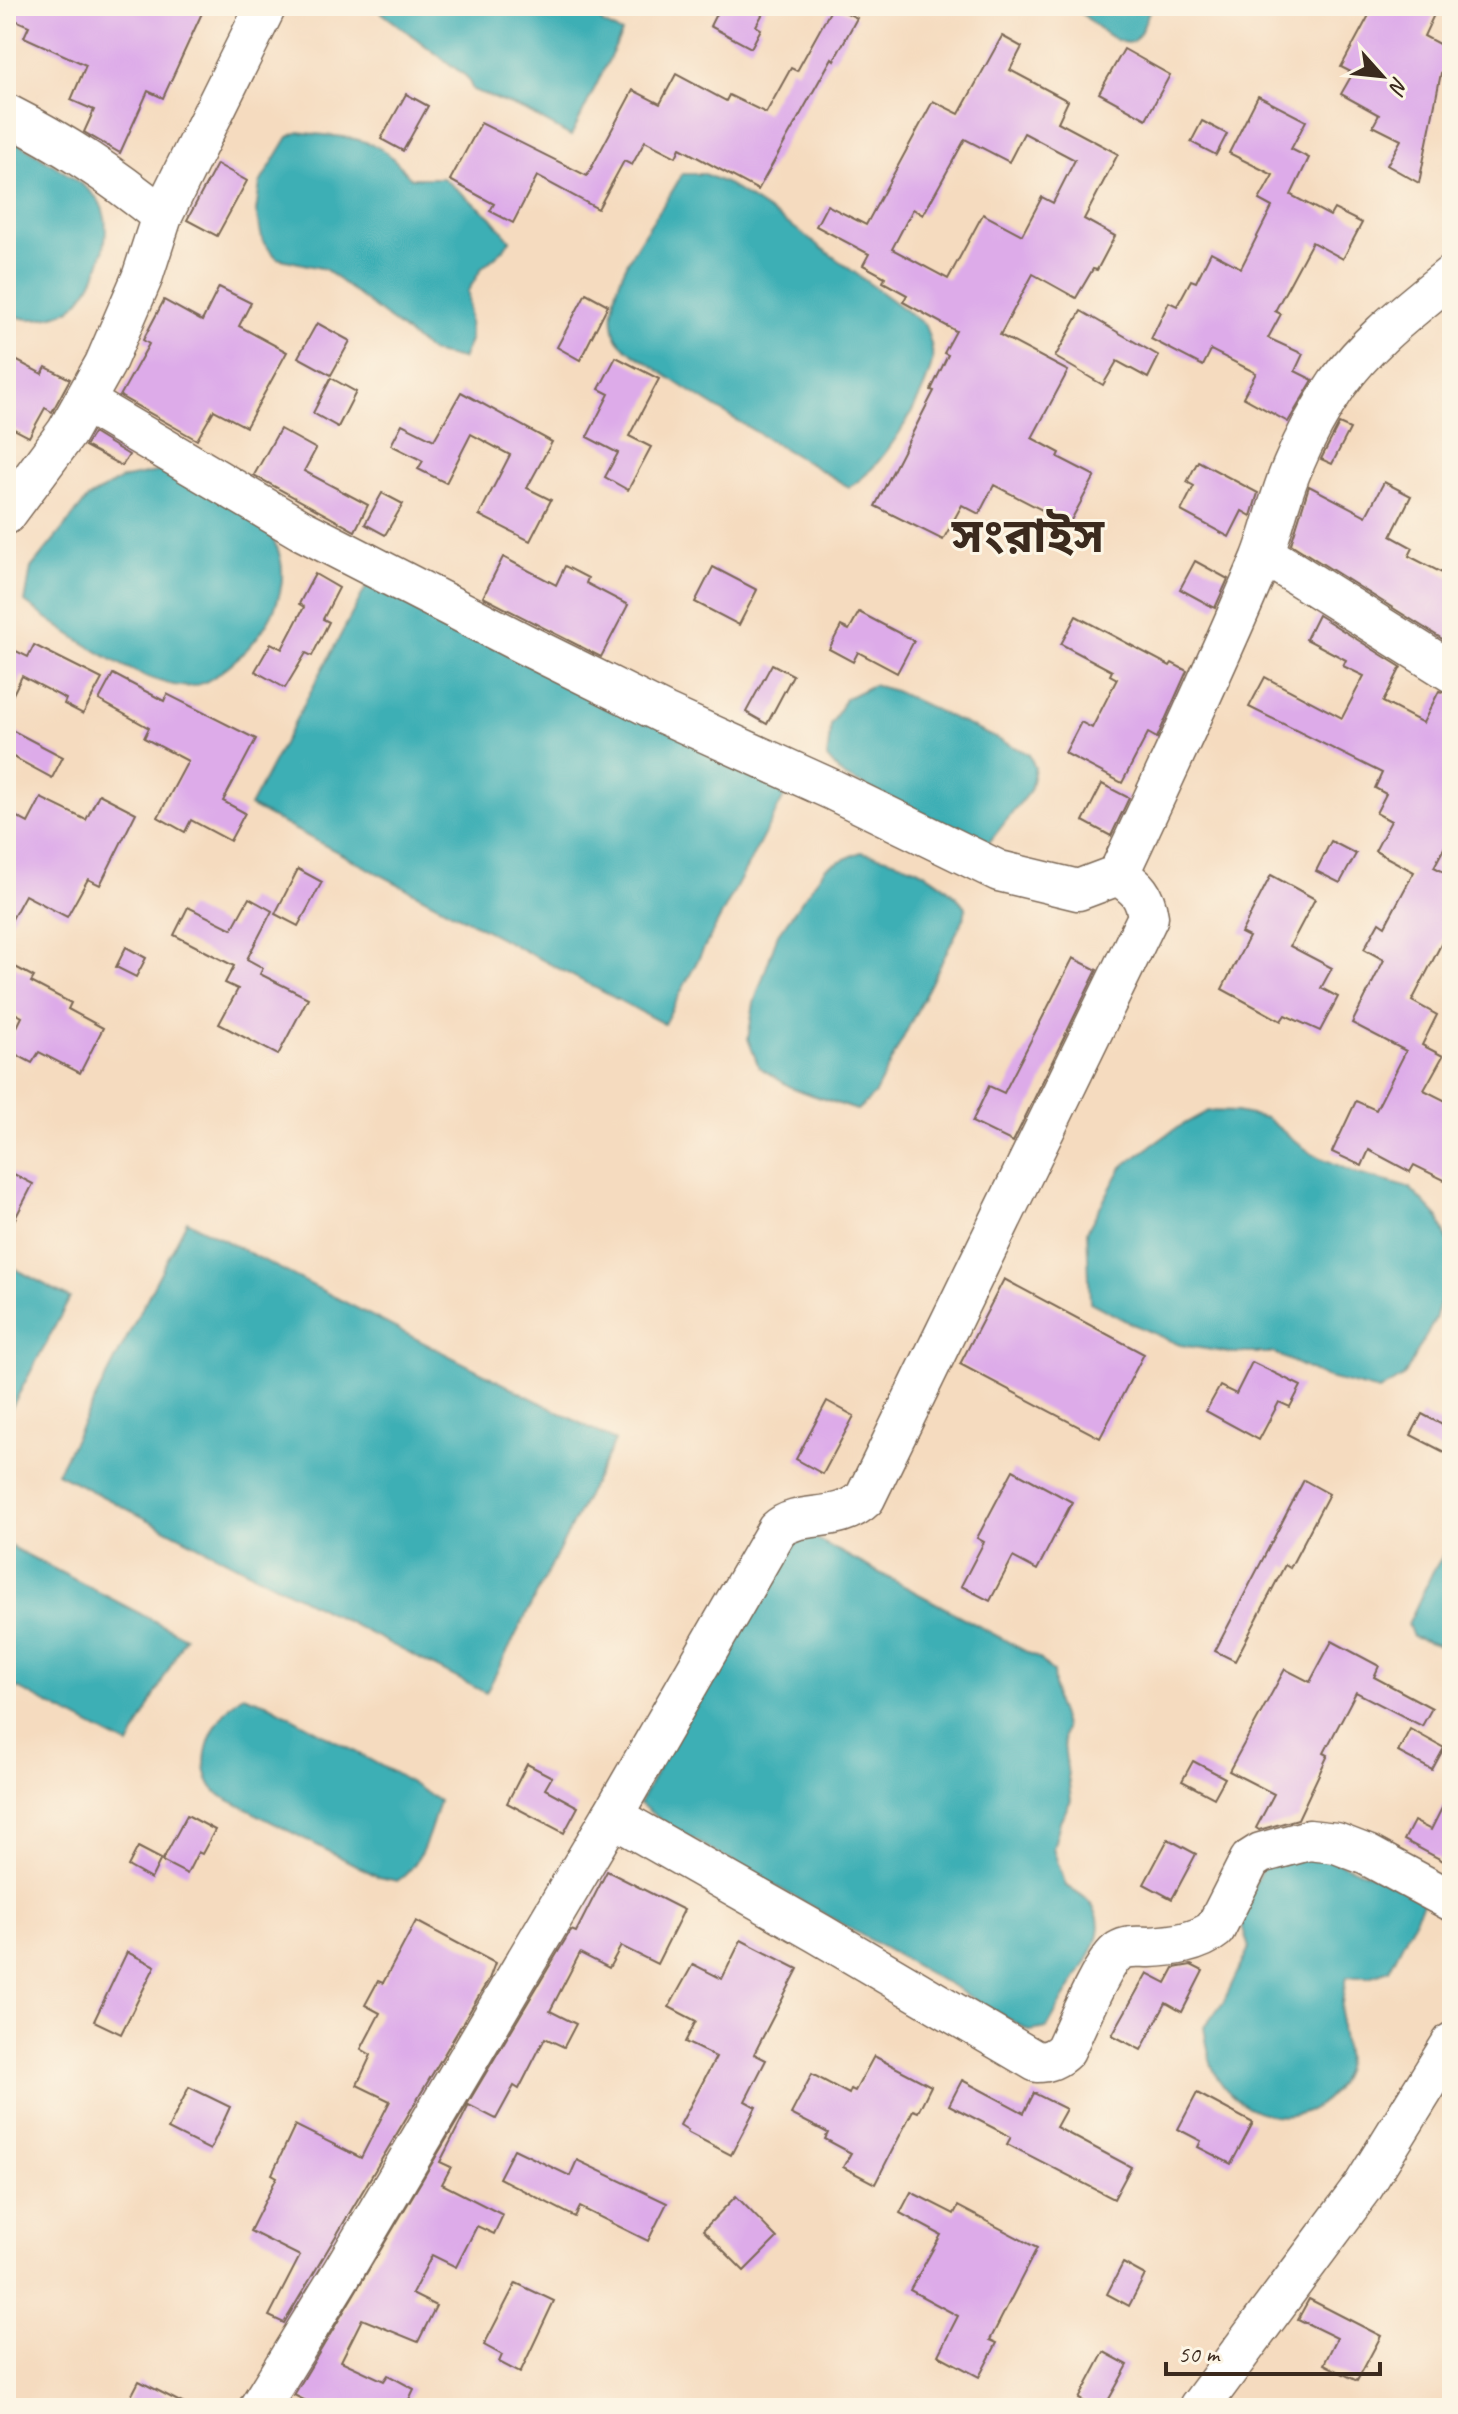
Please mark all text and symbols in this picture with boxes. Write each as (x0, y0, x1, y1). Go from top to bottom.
north arrow (1342, 36, 1422, 116)
text: N (1382, 72, 1414, 100)
district label: সংরাইস (951, 506, 1105, 566)
scale bar (1166, 2326, 1380, 2376)
text: 50 m (1178, 2339, 1221, 2369)

